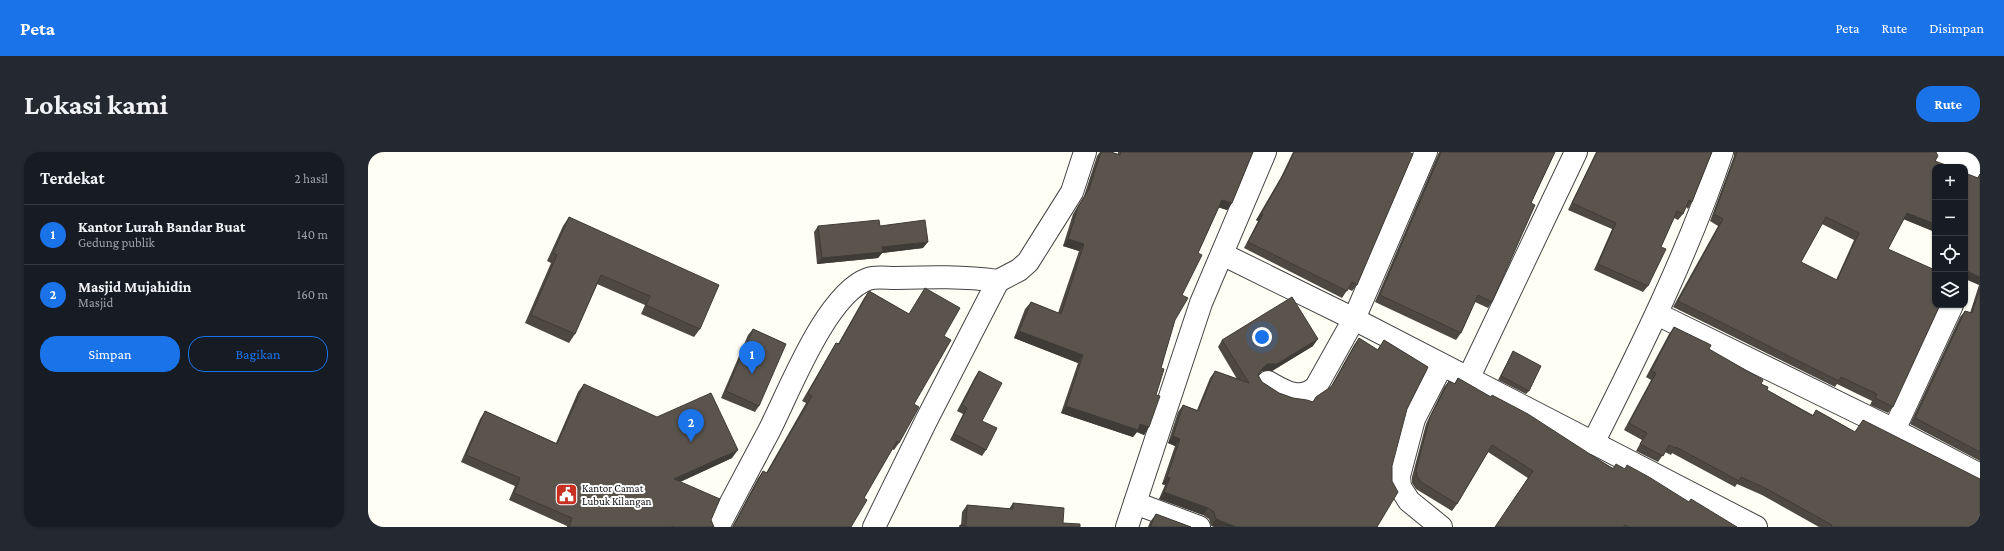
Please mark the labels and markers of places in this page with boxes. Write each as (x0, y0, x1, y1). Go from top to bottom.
pin: 1 (739, 341, 765, 374)
pin: 2 (678, 409, 704, 442)
public building icon: Kantor Camat Lubuk Kilangan (554, 481, 580, 507)
place label: Kantor Camat Lubuk Kilangan (582, 482, 651, 508)

